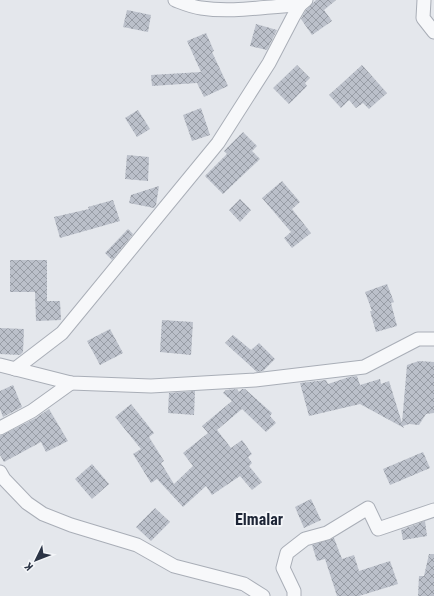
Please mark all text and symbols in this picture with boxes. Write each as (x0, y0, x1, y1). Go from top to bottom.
district label: Elmalar (235, 510, 283, 529)
north arrow (16, 540, 56, 580)
text: K (22, 559, 36, 573)

